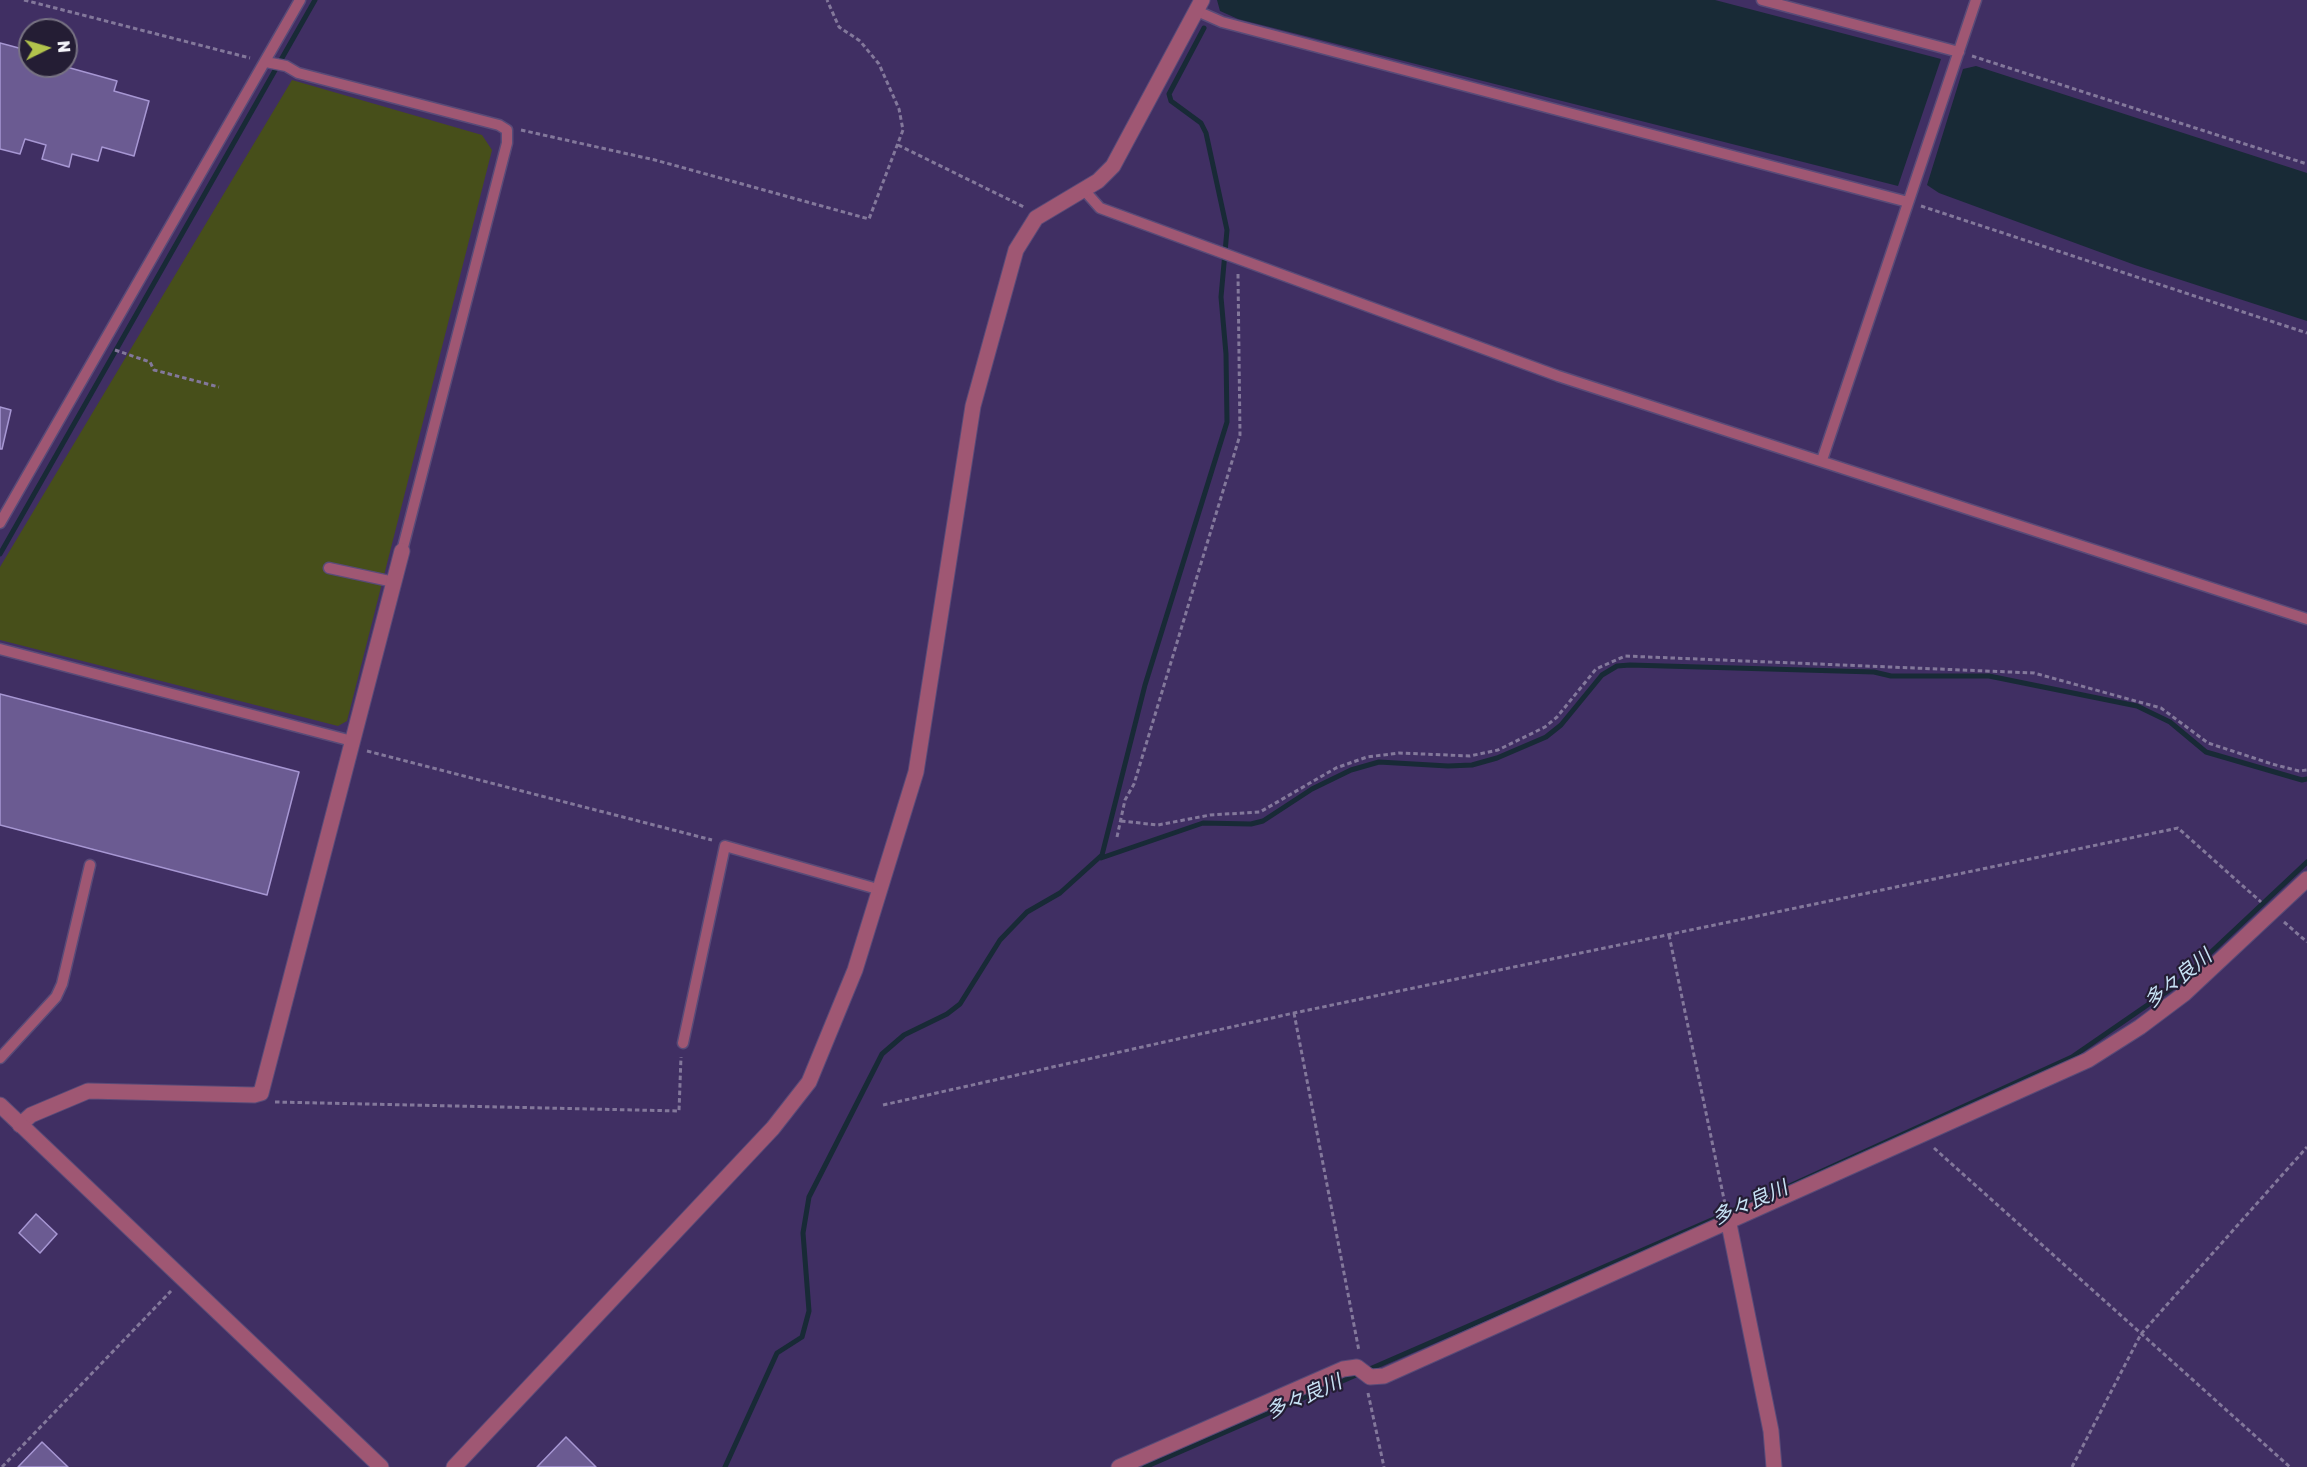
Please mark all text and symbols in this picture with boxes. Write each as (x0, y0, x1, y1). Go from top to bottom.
north arrow (18, 18, 78, 78)
text: N (53, 40, 74, 54)
water label: 多々良川 (2139, 945, 2217, 1013)
water label: 多々良川 (1709, 1176, 1791, 1230)
water label: 多々良川 (1263, 1370, 1345, 1424)

